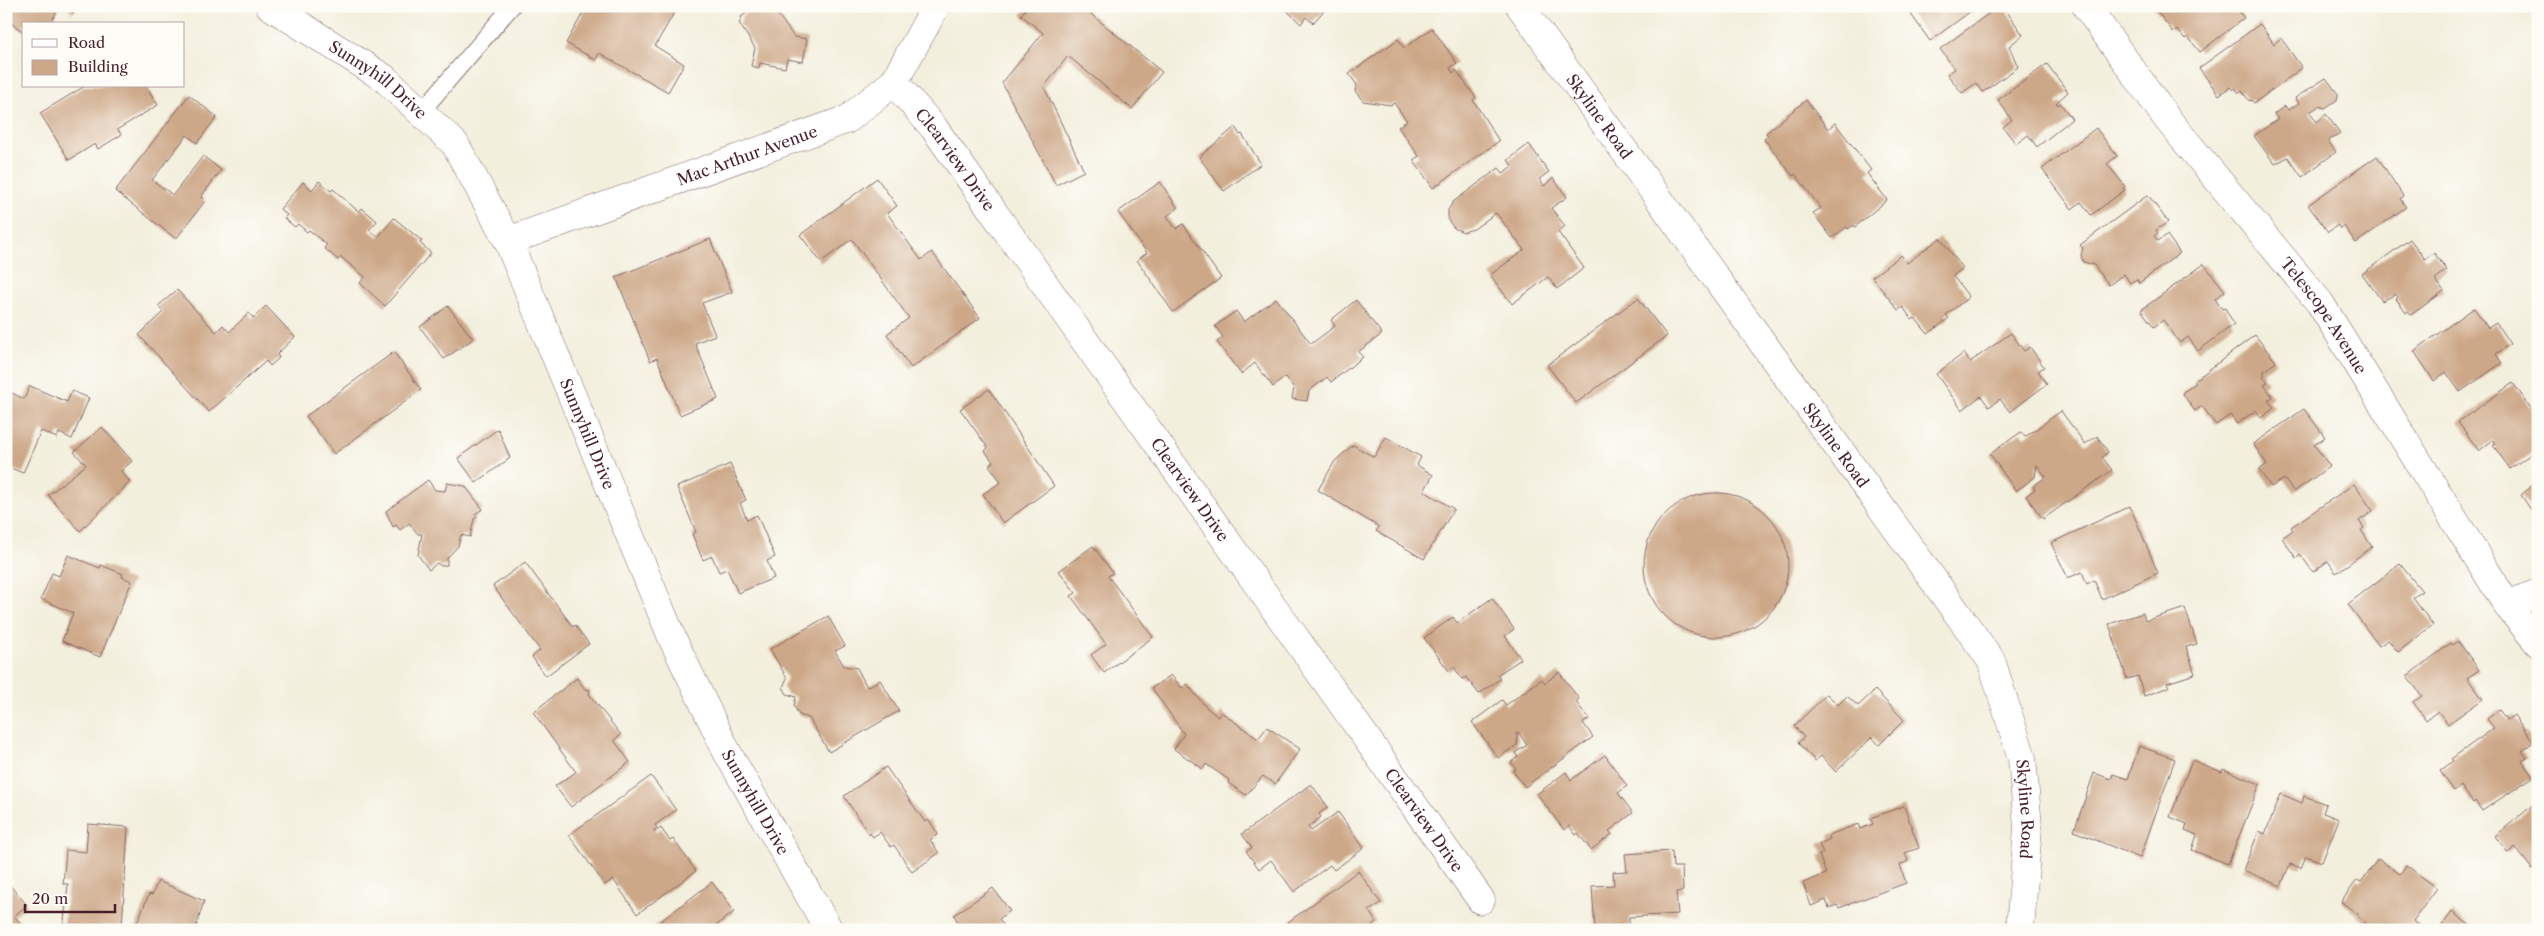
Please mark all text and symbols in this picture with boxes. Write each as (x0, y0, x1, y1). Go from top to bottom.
legend (22, 22, 185, 88)
text: Road (68, 33, 105, 52)
street label: Sunnyhill Drive (325, 36, 431, 123)
text: Building (68, 57, 128, 76)
street label: Skyline Road (1562, 70, 1637, 163)
street label: Clearview Drive (911, 104, 999, 215)
street label: Mac Arthur Avenue (674, 121, 820, 190)
street label: Telescope Avenue (2276, 253, 2371, 378)
street label: Sunnyhill Drive (556, 375, 620, 492)
street label: Skyline Road (1799, 399, 1874, 492)
street label: Clearview Drive (1147, 434, 1234, 545)
street label: Sunnyhill Drive (718, 746, 794, 858)
street label: Skyline Road (2012, 758, 2038, 860)
street label: Clearview Drive (1381, 764, 1468, 876)
scale bar (25, 881, 115, 913)
text: 20 m (32, 889, 68, 908)

